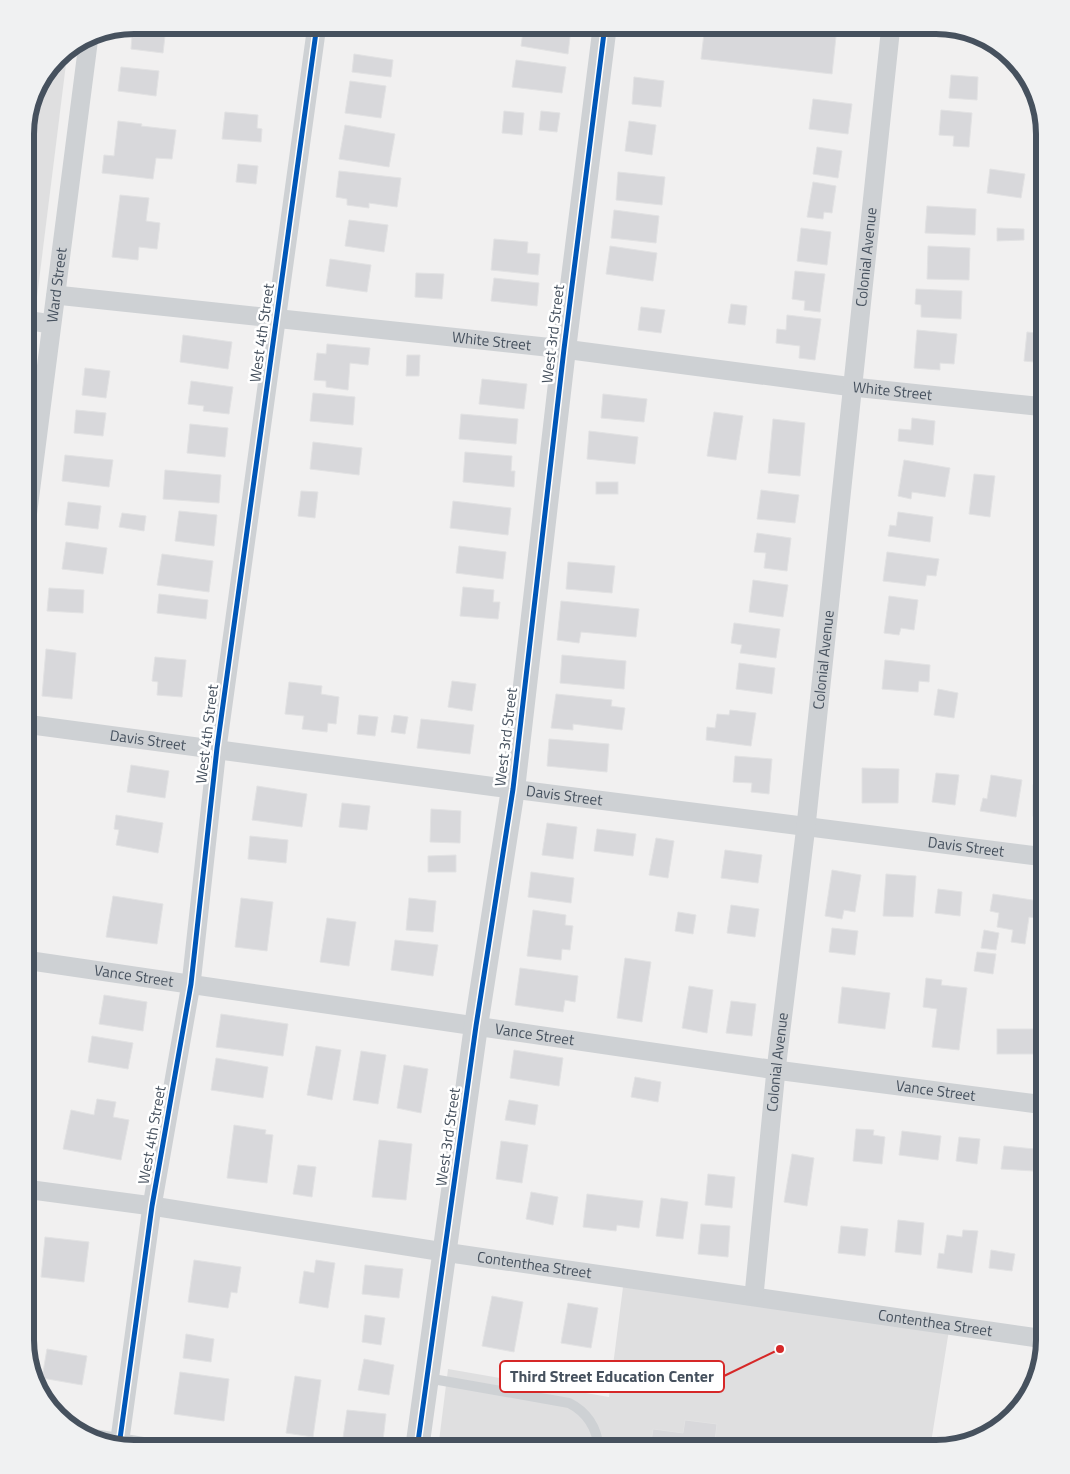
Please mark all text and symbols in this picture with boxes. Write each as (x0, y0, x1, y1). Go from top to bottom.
street label: Colonial Avenue (849, 206, 883, 308)
street label: Ward Street (40, 245, 73, 324)
street label: West 4th Street (243, 281, 280, 384)
street label: West 3rd Street (535, 282, 570, 385)
street label: White Street (451, 325, 533, 357)
street label: White Street (852, 375, 934, 406)
street label: Colonial Avenue (806, 609, 840, 711)
street label: West 4th Street (189, 682, 224, 785)
street label: West 3rd Street (488, 685, 523, 788)
street label: Davis Street (108, 723, 188, 757)
street label: Davis Street (525, 779, 605, 812)
street label: Davis Street (927, 830, 1006, 863)
street label: Vance Street (93, 958, 176, 993)
street label: Colonial Avenue (760, 1011, 794, 1113)
street label: Vance Street (493, 1017, 577, 1051)
street label: Vance Street (895, 1074, 978, 1107)
street label: West 4th Street (132, 1083, 172, 1186)
street label: West 3rd Street (429, 1085, 466, 1188)
street label: Contenthea Street (476, 1245, 594, 1284)
street label: Contenthea Street (877, 1303, 995, 1342)
callout: Third Street Education Center (500, 1361, 724, 1392)
text: Third Street Education Center (510, 1364, 714, 1388)

